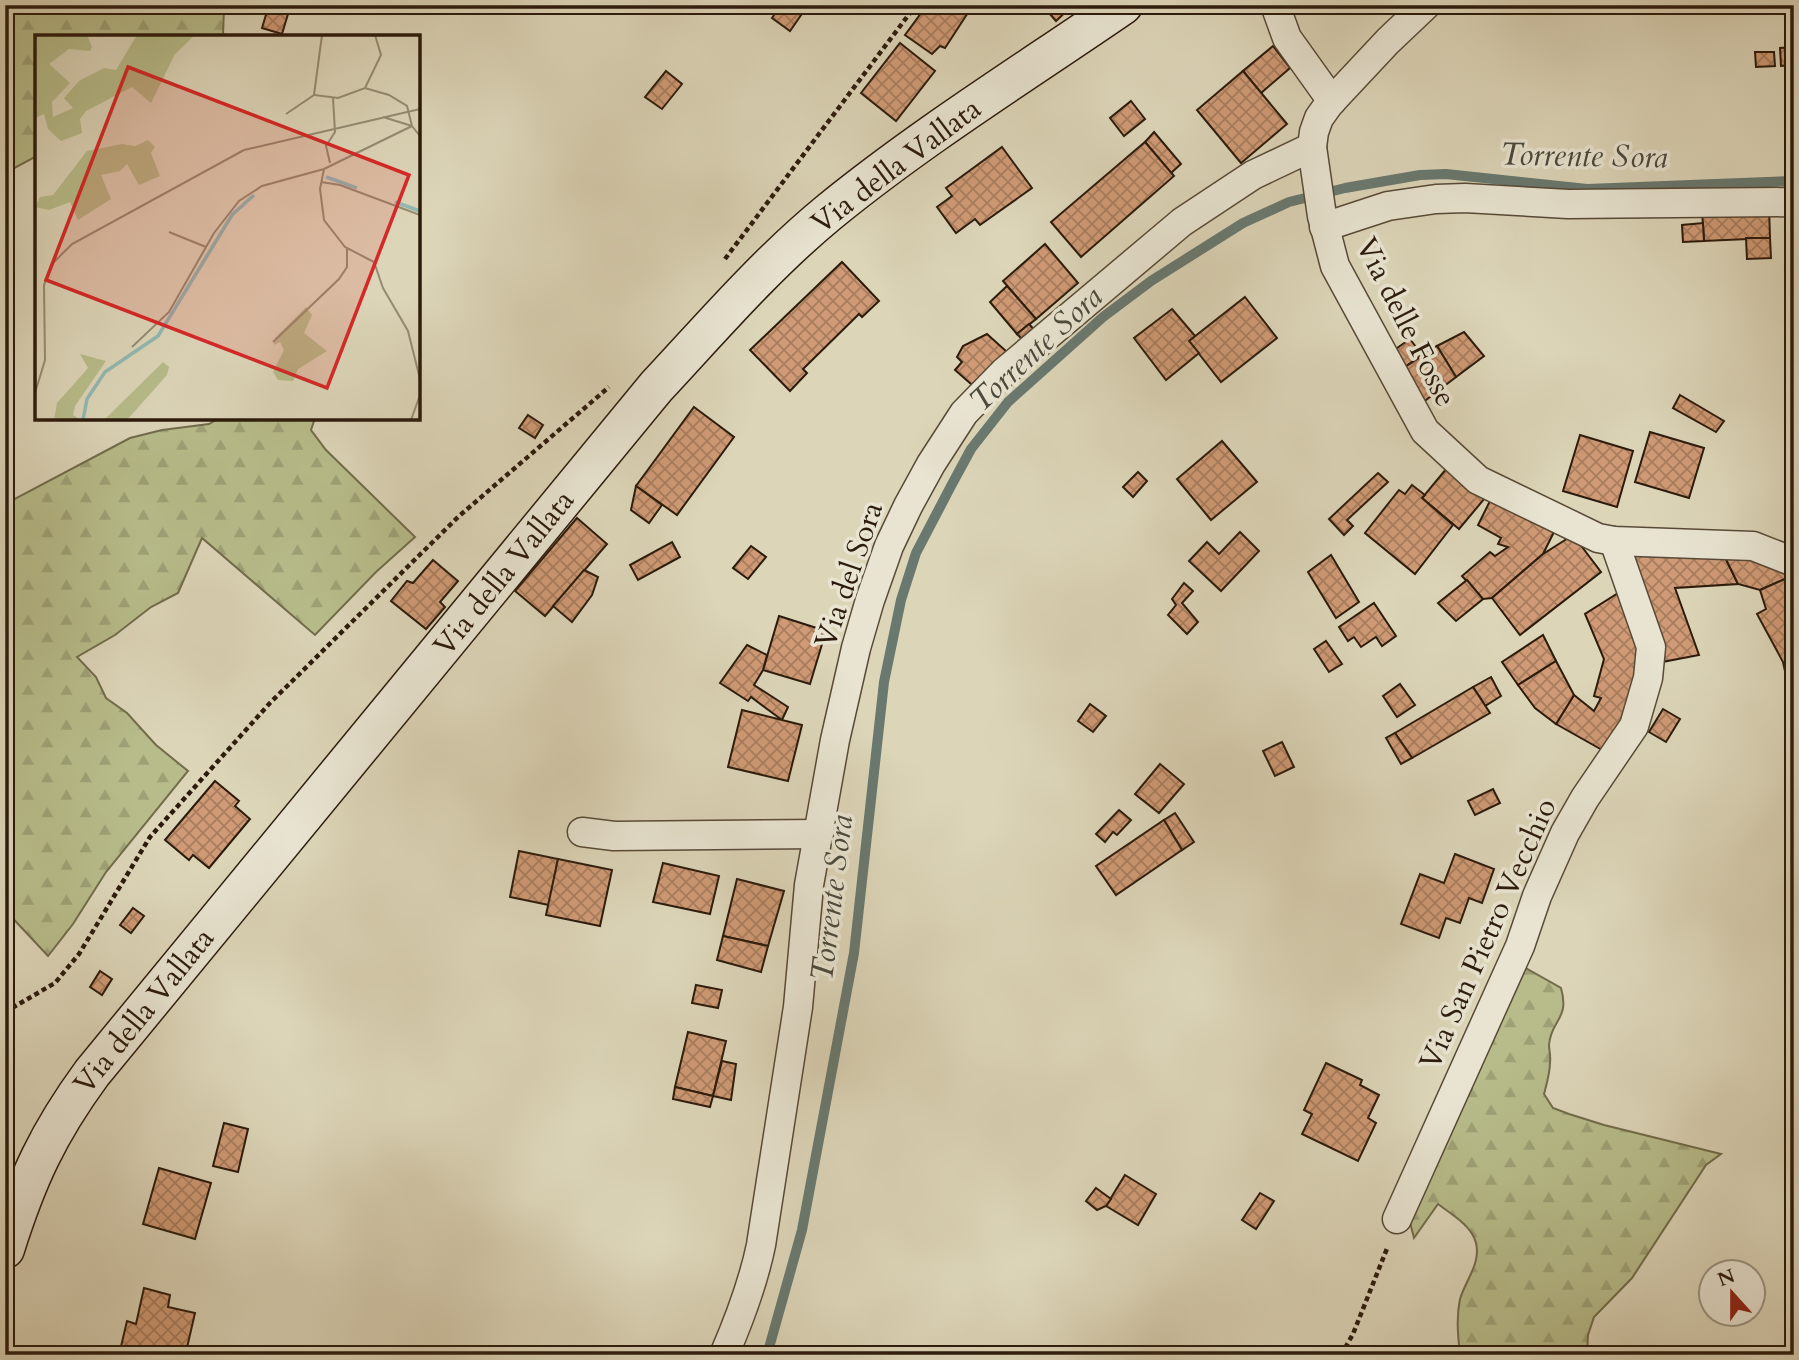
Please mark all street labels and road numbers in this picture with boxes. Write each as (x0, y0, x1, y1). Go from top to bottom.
street label: Via della Vallata (803, 89, 989, 243)
street label: Via delle Fosse (1346, 230, 1466, 414)
street label: Via della Vallata (424, 481, 584, 665)
street label: Via del Sora (805, 496, 893, 654)
street label: Via San Pietro Vecchio (1410, 792, 1566, 1076)
street label: Via della Vallata (64, 919, 224, 1103)

